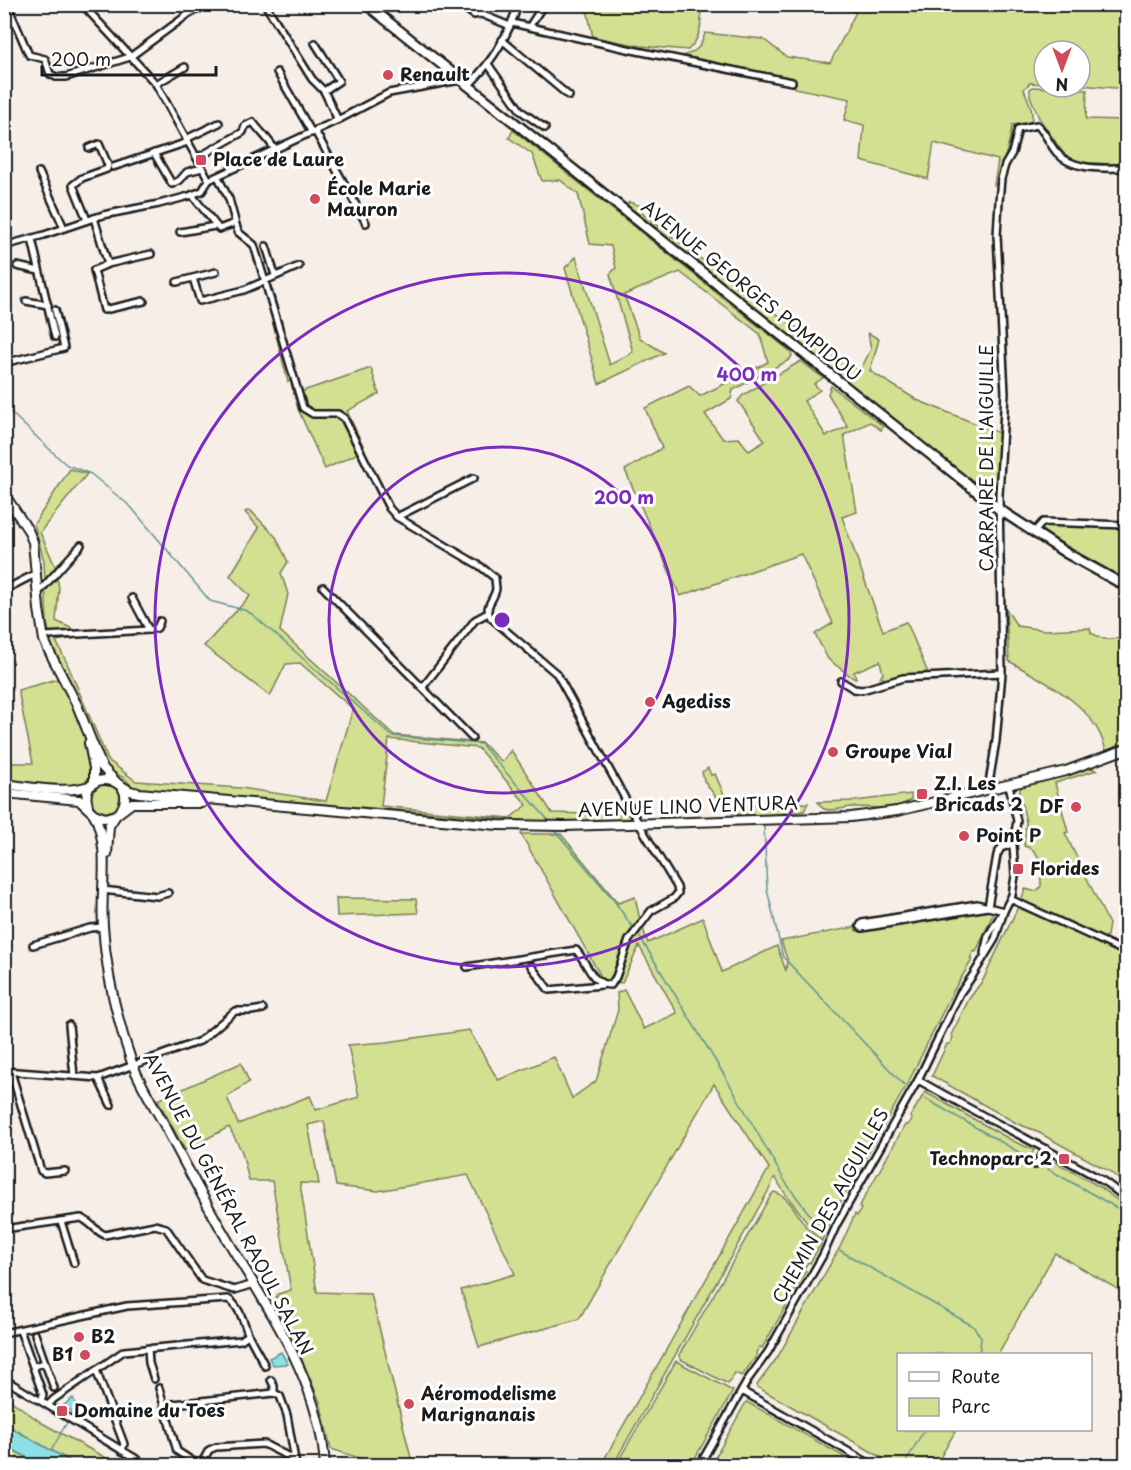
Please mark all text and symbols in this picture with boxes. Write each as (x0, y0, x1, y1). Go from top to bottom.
scale bar (42, 39, 216, 77)
north arrow (1032, 39, 1092, 99)
text: 200 m (51, 45, 111, 72)
place label: Renault (400, 60, 470, 87)
marker: Renault (381, 68, 395, 82)
text: N (1056, 73, 1068, 97)
place label: Place de Laure (213, 145, 344, 172)
marker: Place de Laure (194, 153, 208, 167)
place label: École Marie Mauron (327, 174, 431, 222)
marker: École Marie Mauron (308, 192, 322, 206)
street label: AVENUE GEORGES POMPIDOU (636, 193, 868, 387)
street label: CARRAIRE DE L'AIGUILLE (972, 344, 999, 572)
text: 400 m (717, 360, 777, 387)
text: 200 m (594, 483, 654, 510)
centre of rings (492, 610, 512, 630)
place label: Agediss (661, 687, 731, 714)
marker: Agediss (643, 695, 657, 709)
place label: Groupe Vial (845, 737, 952, 764)
marker: Groupe Vial (826, 745, 840, 759)
place label: Z.I. Les Bricads 2 (934, 769, 1023, 817)
marker: Z.I. Les Bricads 2 (915, 787, 929, 801)
street label: AVENUE LINO VENTURA (578, 788, 799, 823)
place label: DF (1039, 792, 1064, 819)
marker: DF (1069, 800, 1083, 814)
place label: Point P (976, 821, 1041, 848)
marker: Point P (957, 829, 971, 843)
place label: Florides (1030, 854, 1100, 881)
marker: Florides (1011, 862, 1025, 876)
street label: AVENUE DU GÉNÉRAL RAOUL SALAN (138, 1047, 321, 1359)
street label: CHEMIN DES AIGUILLES (765, 1103, 895, 1308)
place label: Technoparc 2 (929, 1144, 1052, 1171)
marker: Technoparc 2 (1057, 1152, 1071, 1166)
place label: B2 (91, 1322, 115, 1349)
marker: B2 (72, 1330, 86, 1344)
place label: B1 (52, 1340, 73, 1367)
marker: B1 (78, 1348, 92, 1362)
legend (897, 1353, 1092, 1431)
text: Route (951, 1362, 1001, 1389)
place label: Aéromodelisme Marignanais (420, 1379, 557, 1427)
text: Parc (951, 1392, 990, 1419)
place label: Domaine du Toes (74, 1396, 225, 1423)
marker: Aéromodelisme Marignanais (402, 1397, 416, 1411)
marker: Domaine du Toes (55, 1404, 69, 1418)

